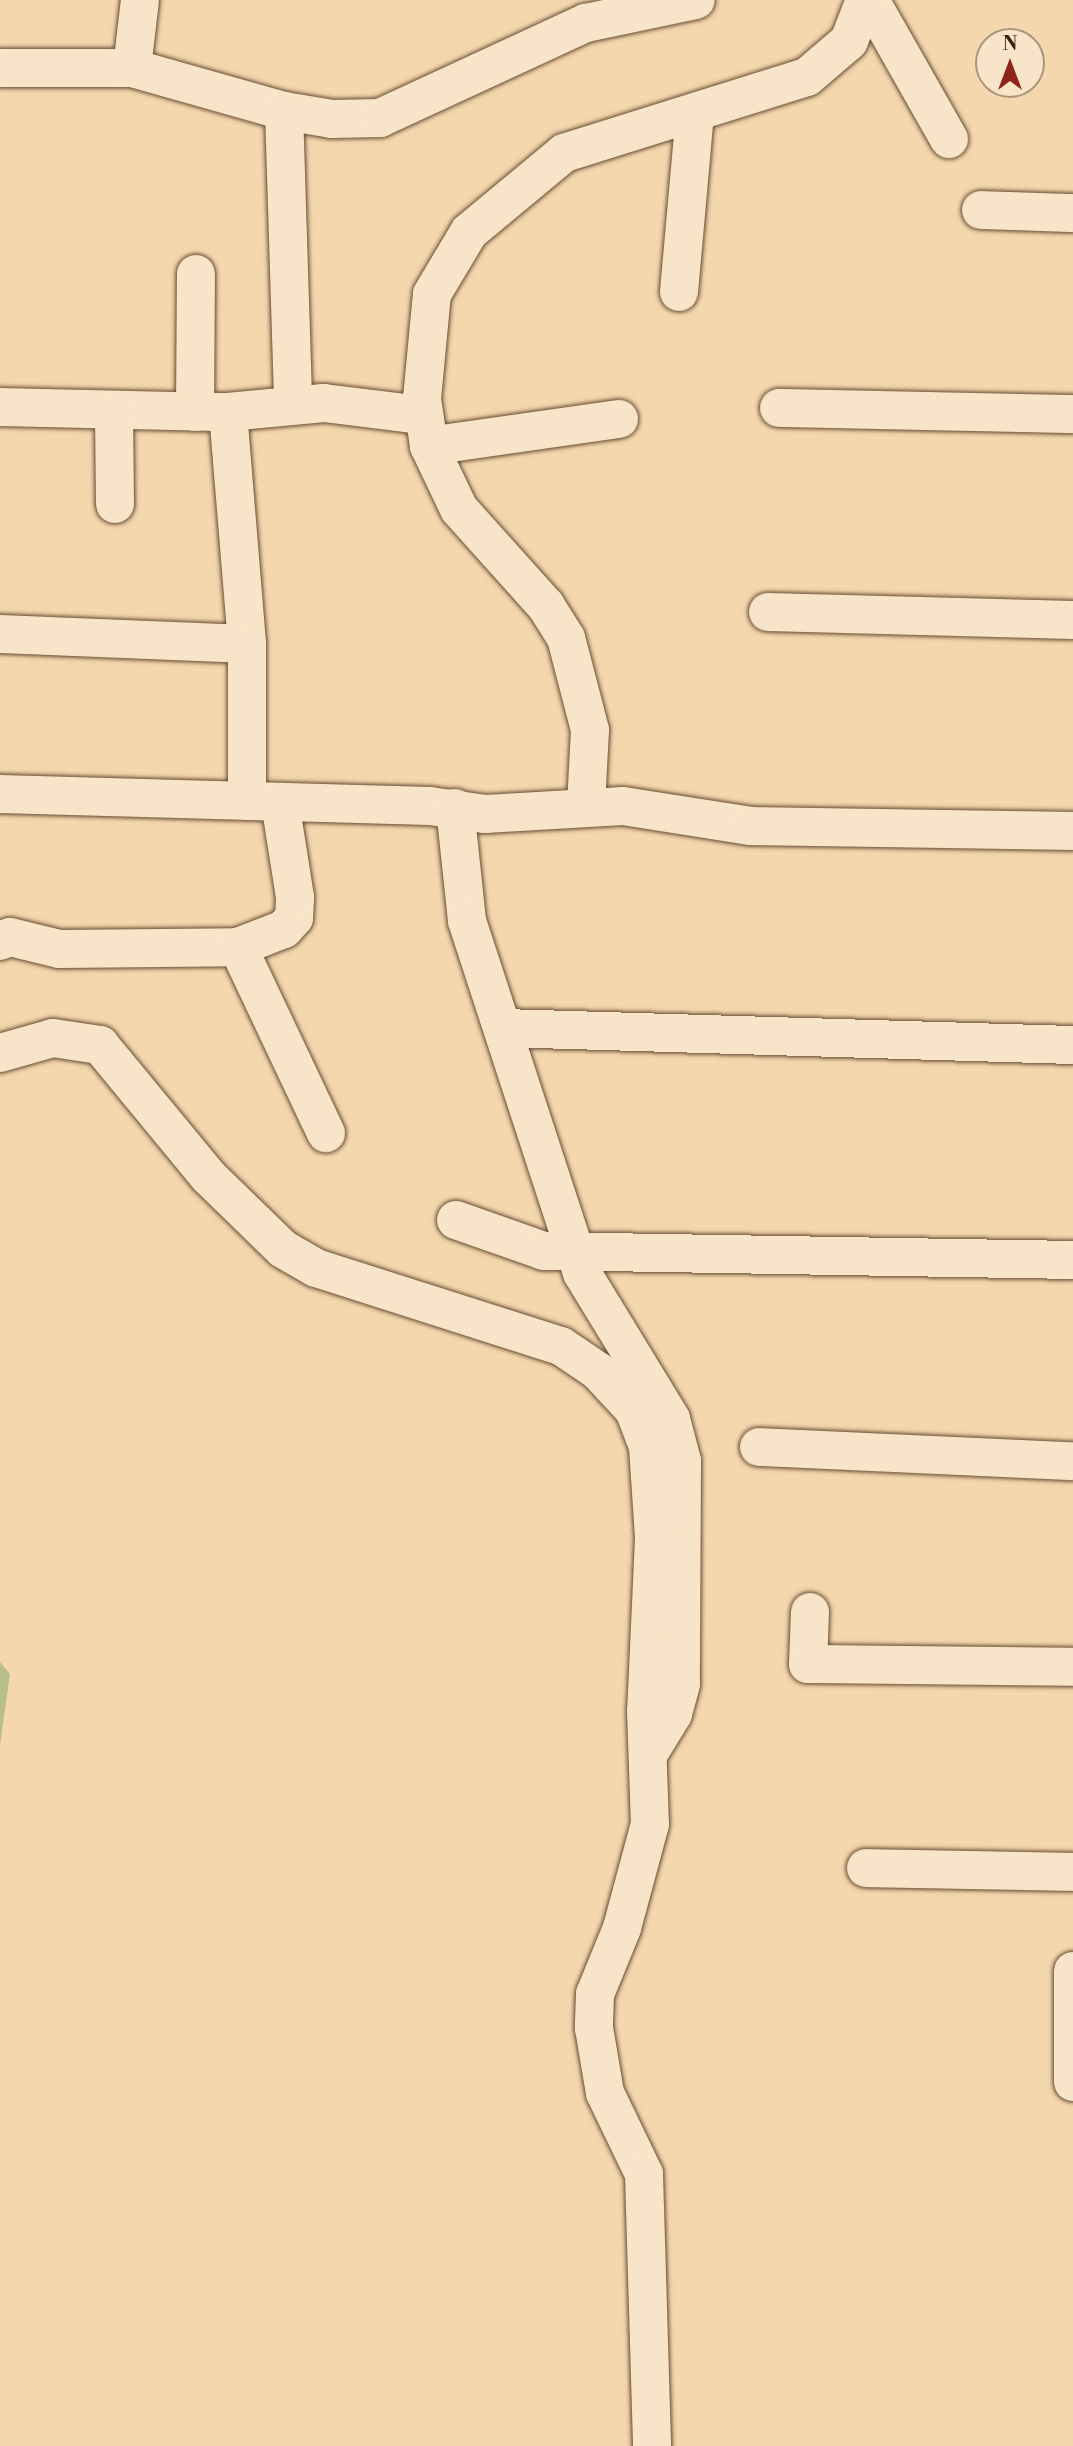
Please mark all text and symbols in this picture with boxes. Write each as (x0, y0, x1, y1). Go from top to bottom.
north arrow (975, 28, 1045, 98)
text: N (1002, 32, 1018, 56)

